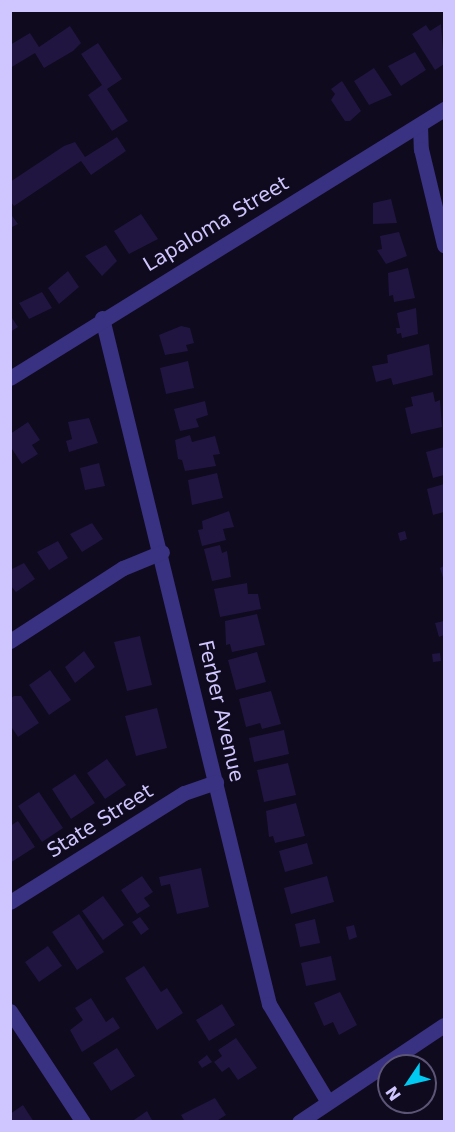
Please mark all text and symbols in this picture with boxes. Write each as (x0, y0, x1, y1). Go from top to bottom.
street label: Lapaloma Street (139, 171, 293, 277)
street label: Ferber Avenue (193, 638, 249, 784)
street label: State Street (43, 779, 157, 863)
north arrow (377, 1054, 437, 1114)
text: N (382, 1083, 405, 1104)

